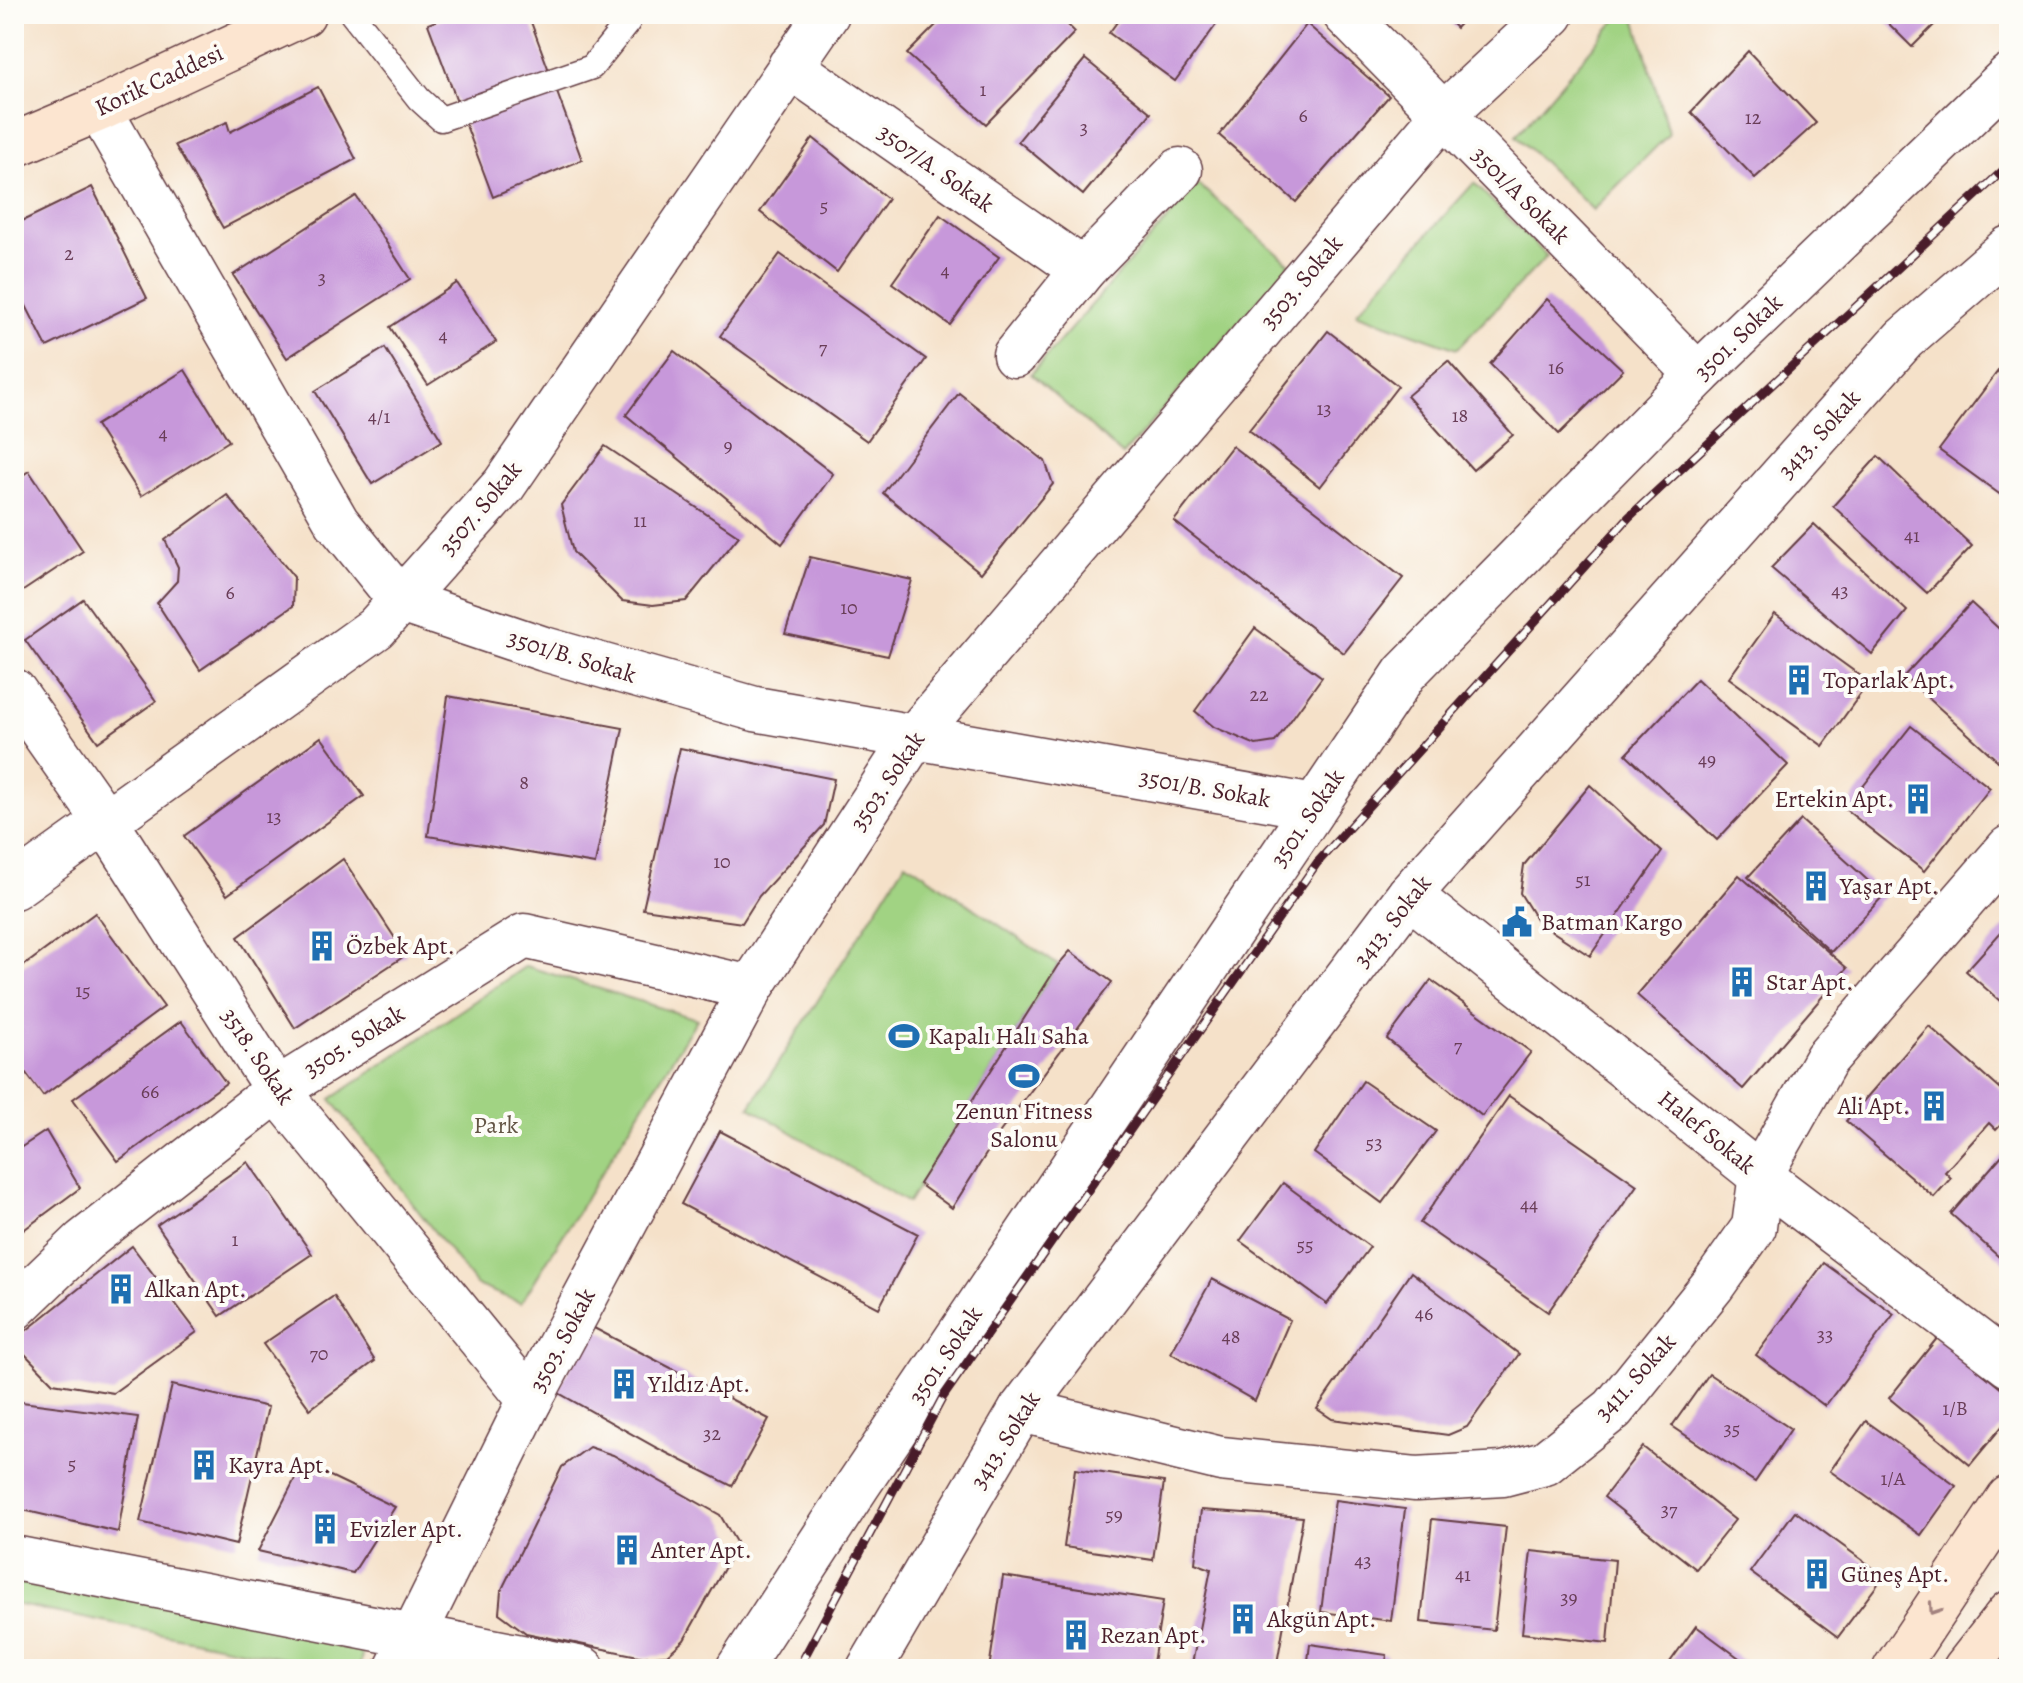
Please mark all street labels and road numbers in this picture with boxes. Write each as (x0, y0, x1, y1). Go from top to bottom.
street label: Korik Caddesi (90, 36, 228, 124)
street label: 3507/A. Sokak (871, 116, 1001, 220)
street label: 3501/A Sokak (1465, 139, 1577, 251)
street label: 3503. Sokak (1252, 228, 1350, 336)
street label: 3501. Sokak (1687, 287, 1789, 387)
street label: 3413. Sokak (1771, 383, 1868, 485)
street label: 3507. Sokak (431, 454, 529, 562)
street label: 3501/B. Sokak (504, 621, 640, 691)
street label: 3503. Sokak (842, 725, 932, 837)
street label: 3501/B. Sokak (1137, 761, 1273, 815)
street label: 3501. Sokak (1263, 763, 1352, 873)
street label: 3413. Sokak (1346, 868, 1438, 974)
street label: 3505. Sokak (297, 997, 411, 1085)
street label: 3518. Sokak (214, 1001, 302, 1111)
street label: Halef Sokak (1652, 1083, 1763, 1181)
street label: 3503. Sokak (521, 1282, 603, 1398)
street label: 3501. Sokak (901, 1300, 990, 1410)
street label: 3411. Sokak (1587, 1326, 1683, 1428)
street label: 3413. Sokak (962, 1385, 1048, 1495)

